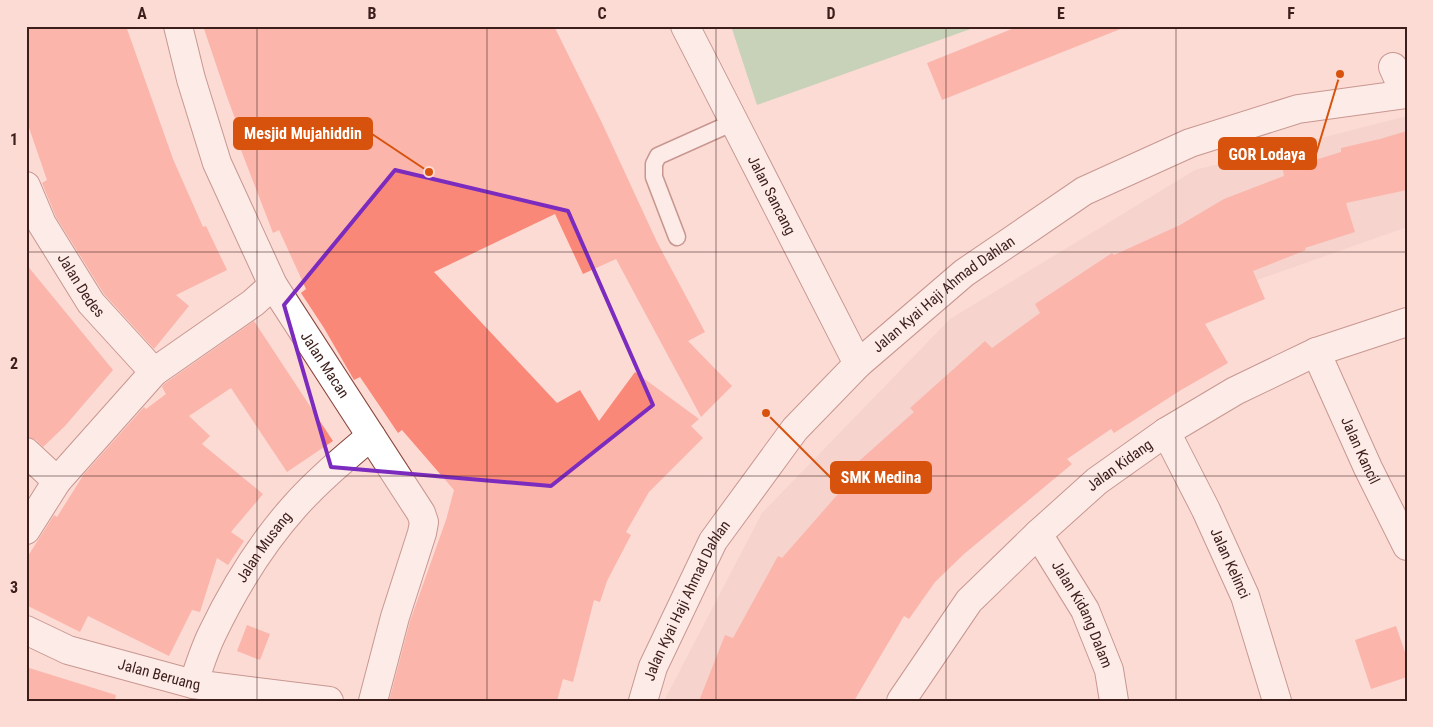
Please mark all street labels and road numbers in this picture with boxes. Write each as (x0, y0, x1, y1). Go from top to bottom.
street label: Jalan Sancang (744, 152, 799, 238)
street label: Jalan Kyai Haji Ahmad Dahlan (869, 232, 1018, 356)
street label: Jalan Dedes (54, 250, 109, 321)
street label: Jalan Macan (297, 328, 353, 402)
street label: Jalan Kancil (1337, 414, 1384, 487)
street label: Jalan Kidang (1083, 435, 1156, 495)
street label: Jalan Musang (233, 508, 295, 586)
street label: Jalan Kyai Haji Ahmad Dahlan (640, 517, 734, 683)
street label: Jalan Kelinci (1206, 525, 1254, 601)
street label: Jalan Kidang Dalam (1048, 557, 1116, 671)
street label: Jalan Beruang (116, 655, 201, 694)

